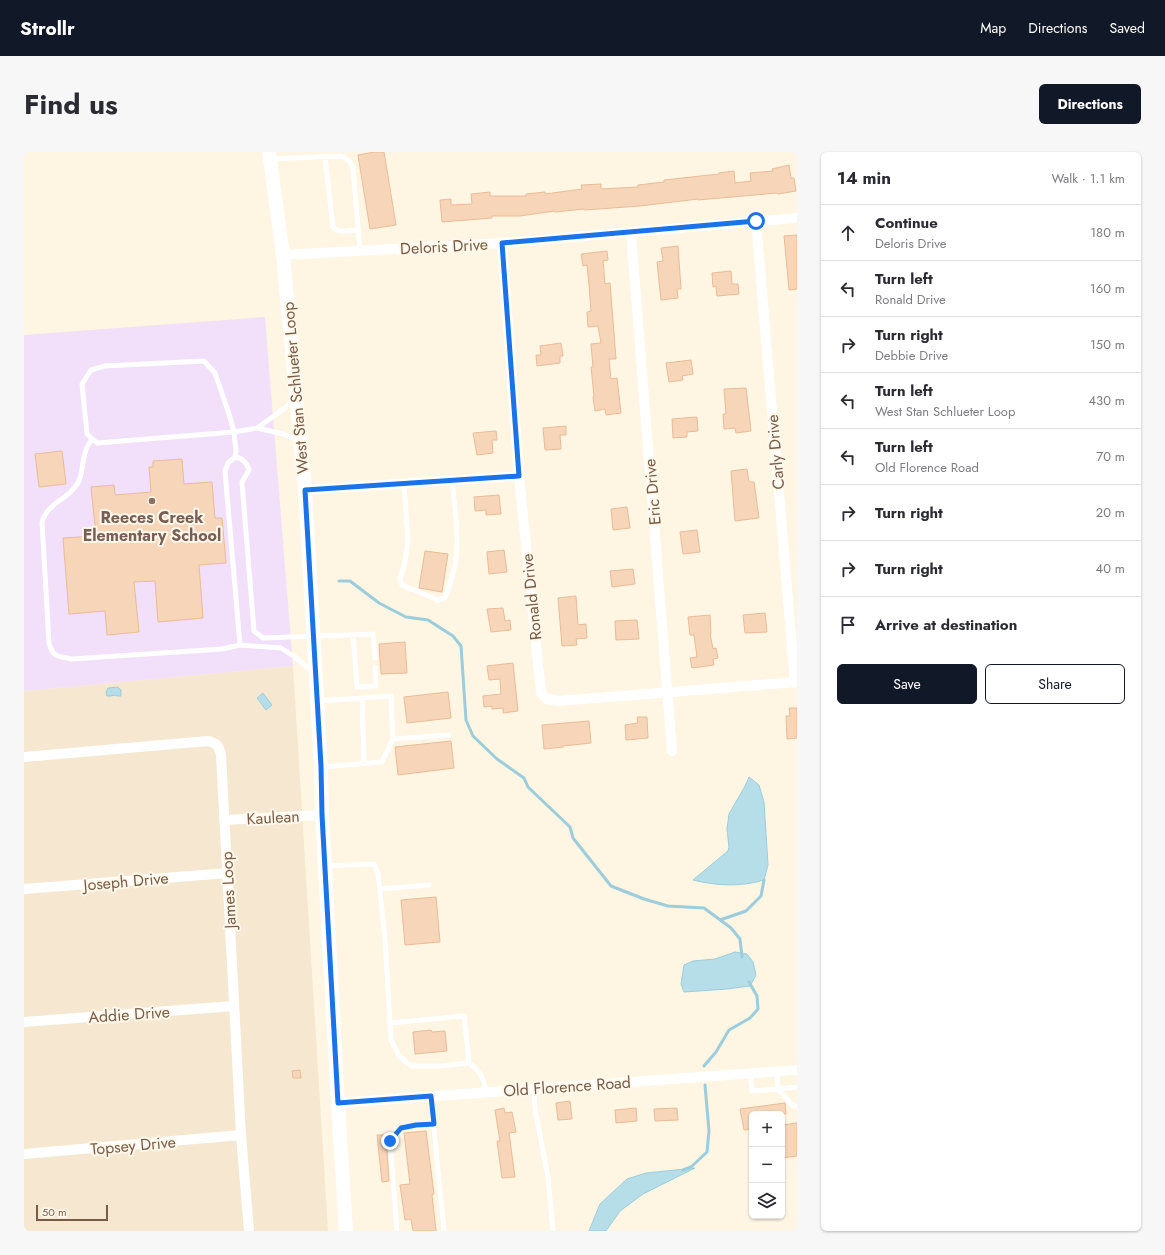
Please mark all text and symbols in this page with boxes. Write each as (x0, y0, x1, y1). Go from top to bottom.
text: Strollr (20, 15, 75, 42)
text: Map (980, 18, 1006, 38)
text: Directions (1028, 18, 1088, 38)
text: Saved (1110, 18, 1145, 38)
text: Find us (24, 84, 118, 125)
button: Directions (1039, 84, 1141, 124)
text: 14 min (837, 166, 891, 190)
text: Walk · 1.1 km (1051, 169, 1125, 188)
route start (747, 212, 765, 230)
text: Continue (875, 212, 938, 234)
icon: ahead (837, 222, 859, 244)
text: 180 m (1090, 223, 1125, 242)
street label: Deloris Drive (399, 233, 489, 260)
text: Deloris Drive (875, 234, 947, 253)
text: Turn left (875, 268, 933, 290)
icon: left (837, 278, 859, 300)
text: 160 m (1090, 279, 1125, 298)
text: Ronald Drive (875, 290, 946, 309)
street label: West Stan Schlueter Loop (277, 301, 314, 475)
text: Turn right (875, 324, 943, 346)
icon: right (837, 334, 859, 356)
text: 150 m (1090, 335, 1125, 354)
text: Debbie Drive (875, 346, 948, 365)
text: Turn left (875, 380, 933, 402)
icon: left (837, 390, 859, 412)
text: 430 m (1088, 391, 1125, 410)
text: West Stan Schlueter Loop (875, 402, 1015, 421)
street label: Carly Drive (761, 413, 790, 490)
text: Turn left (875, 436, 933, 458)
icon: left (837, 446, 859, 468)
text: 70 m (1096, 447, 1125, 466)
street label: Eric Drive (638, 458, 667, 526)
text: Old Florence Road (875, 458, 979, 477)
marker: Reeces Creek Elementary School (147, 496, 157, 506)
icon: right (837, 502, 859, 524)
text: Turn right (875, 502, 943, 524)
text: 20 m (1096, 503, 1125, 522)
place label: Reeces Creek Elementary School (83, 506, 221, 547)
street label: Ronald Drive (516, 552, 547, 641)
icon: right (837, 558, 859, 580)
text: Turn right (875, 558, 943, 580)
text: 40 m (1096, 559, 1125, 578)
icon: arrive (837, 614, 859, 636)
text: Arrive at destination (875, 614, 1017, 636)
button: Save (837, 664, 977, 704)
button: Share (985, 664, 1125, 704)
street label: Kaulean (246, 805, 300, 830)
street label: James Loop (215, 851, 242, 931)
street label: Joseph Drive (81, 866, 169, 897)
street label: Addie Drive (88, 1000, 171, 1029)
street label: Old Florence Road (503, 1071, 632, 1102)
map controls (749, 1111, 785, 1219)
button: + (749, 1111, 785, 1147)
street label: Topsey Drive (89, 1130, 177, 1161)
route end (381, 1132, 399, 1150)
button: − (749, 1147, 785, 1183)
button: layers (749, 1183, 785, 1219)
scale bar (36, 1203, 108, 1222)
text: 50 m (42, 1204, 67, 1220)

